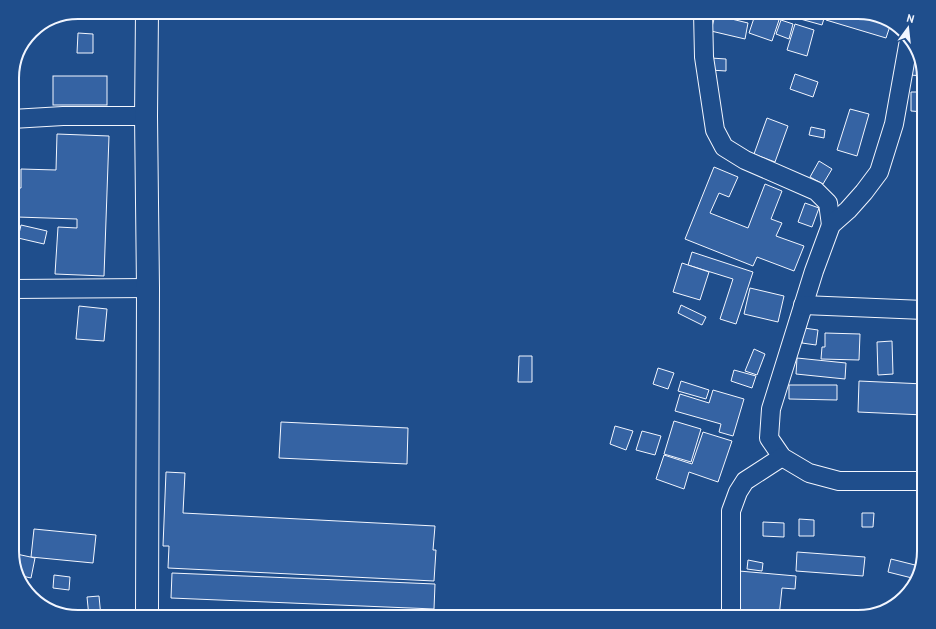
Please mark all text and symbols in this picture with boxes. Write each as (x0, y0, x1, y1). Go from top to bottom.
north arrow (888, 8, 928, 48)
text: N (905, 11, 916, 26)

